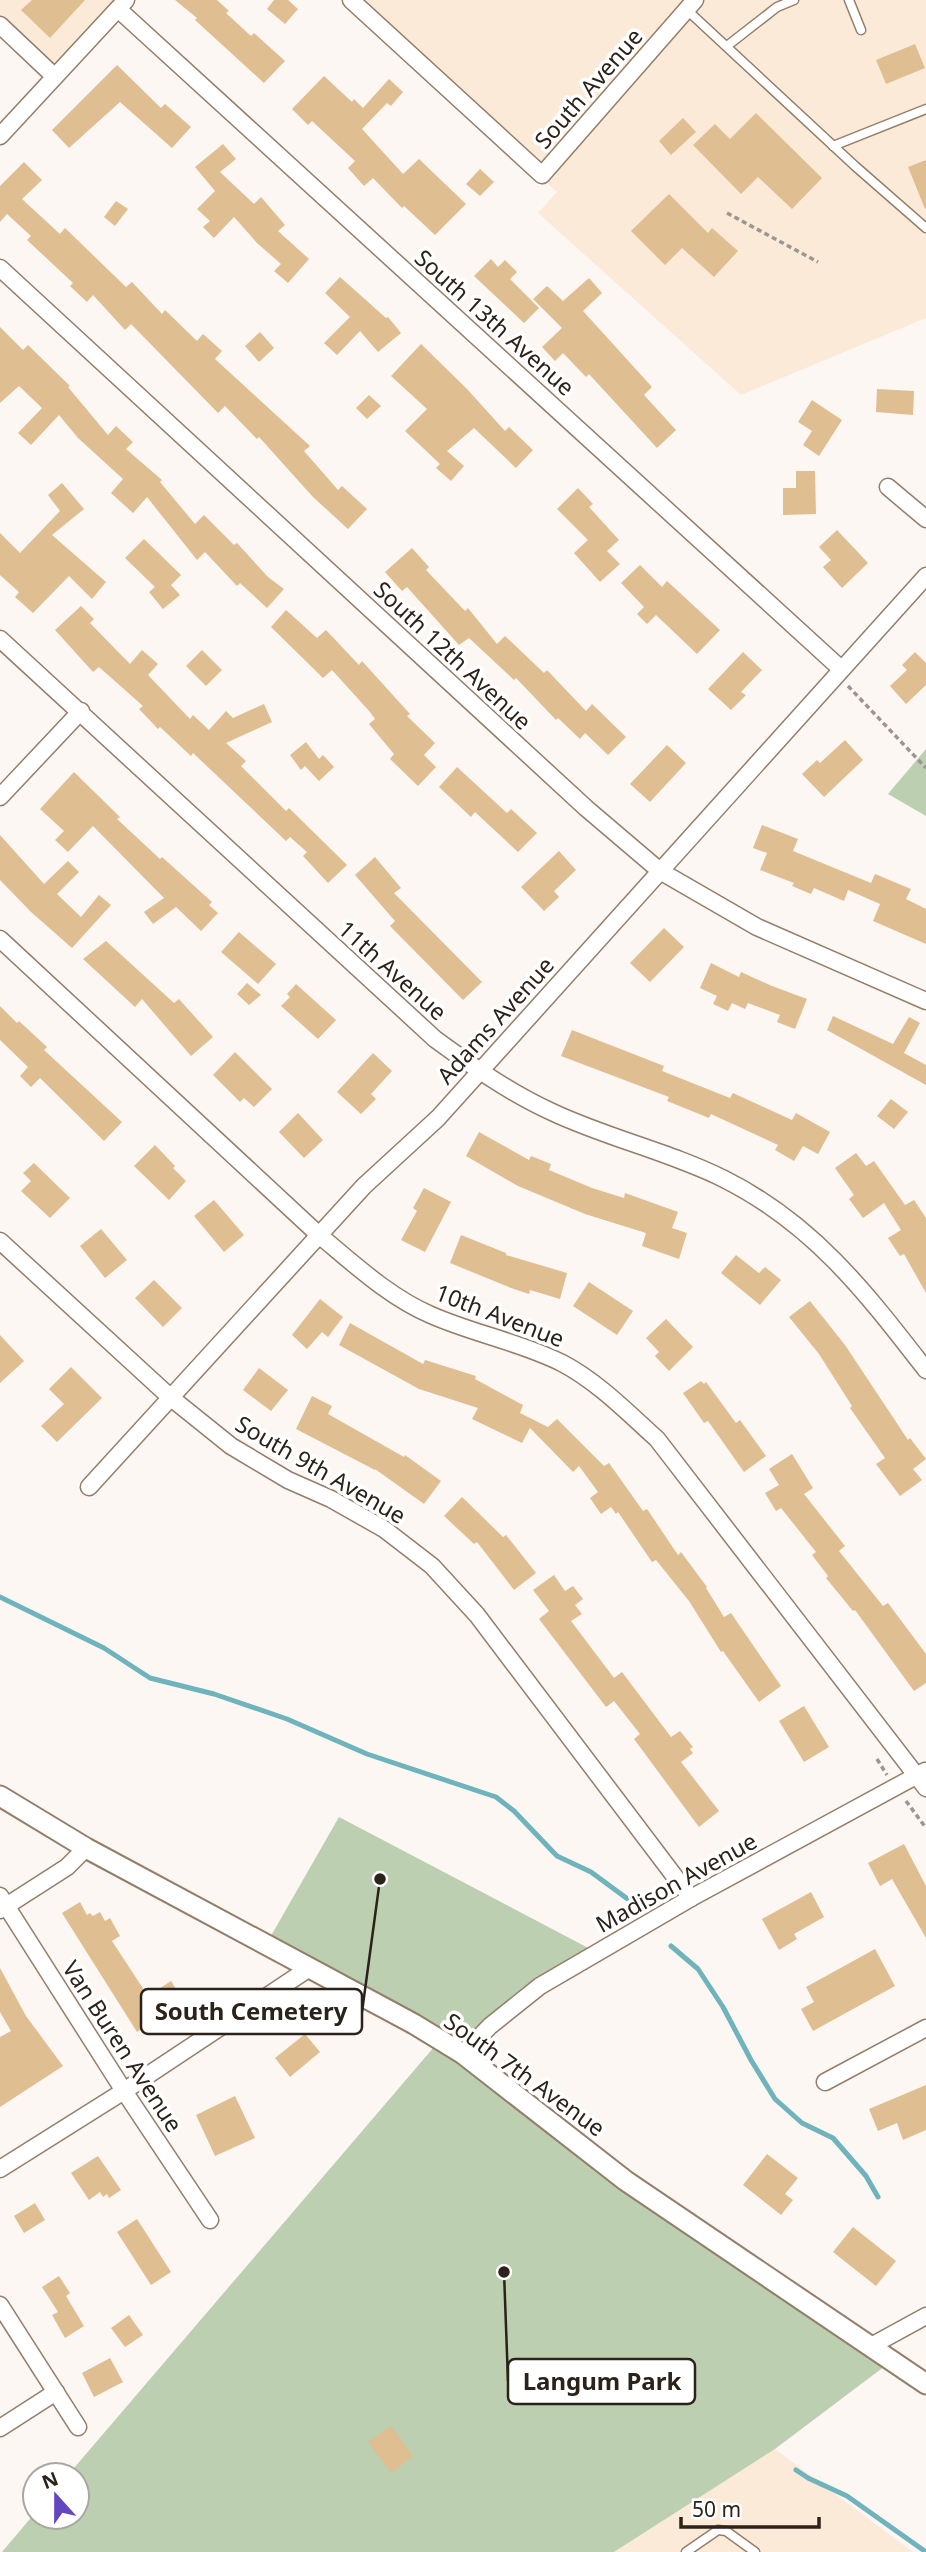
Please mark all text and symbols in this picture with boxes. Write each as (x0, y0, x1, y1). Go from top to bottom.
street label: South Avenue (527, 21, 649, 155)
street label: South 13th Avenue (408, 242, 582, 402)
street label: South 12th Avenue (367, 573, 539, 737)
street label: 11th Avenue (332, 913, 454, 1027)
street label: Adams Avenue (429, 949, 561, 1091)
street label: 10th Avenue (431, 1276, 569, 1354)
street label: South 9th Avenue (230, 1407, 412, 1531)
street label: Madison Avenue (590, 1824, 762, 1940)
street label: Van Buren Avenue (56, 1954, 190, 2138)
callout: South Cemetery (141, 1989, 362, 2034)
text: South Cemetery (155, 1994, 348, 2027)
street label: South 7th Avenue (438, 2005, 612, 2143)
callout: Langum Park (508, 2359, 695, 2404)
text: Langum Park (523, 2364, 681, 2397)
north arrow (21, 2461, 91, 2531)
text: N (38, 2465, 62, 2495)
scale bar (681, 2486, 819, 2530)
text: 50 m (692, 2495, 741, 2523)

